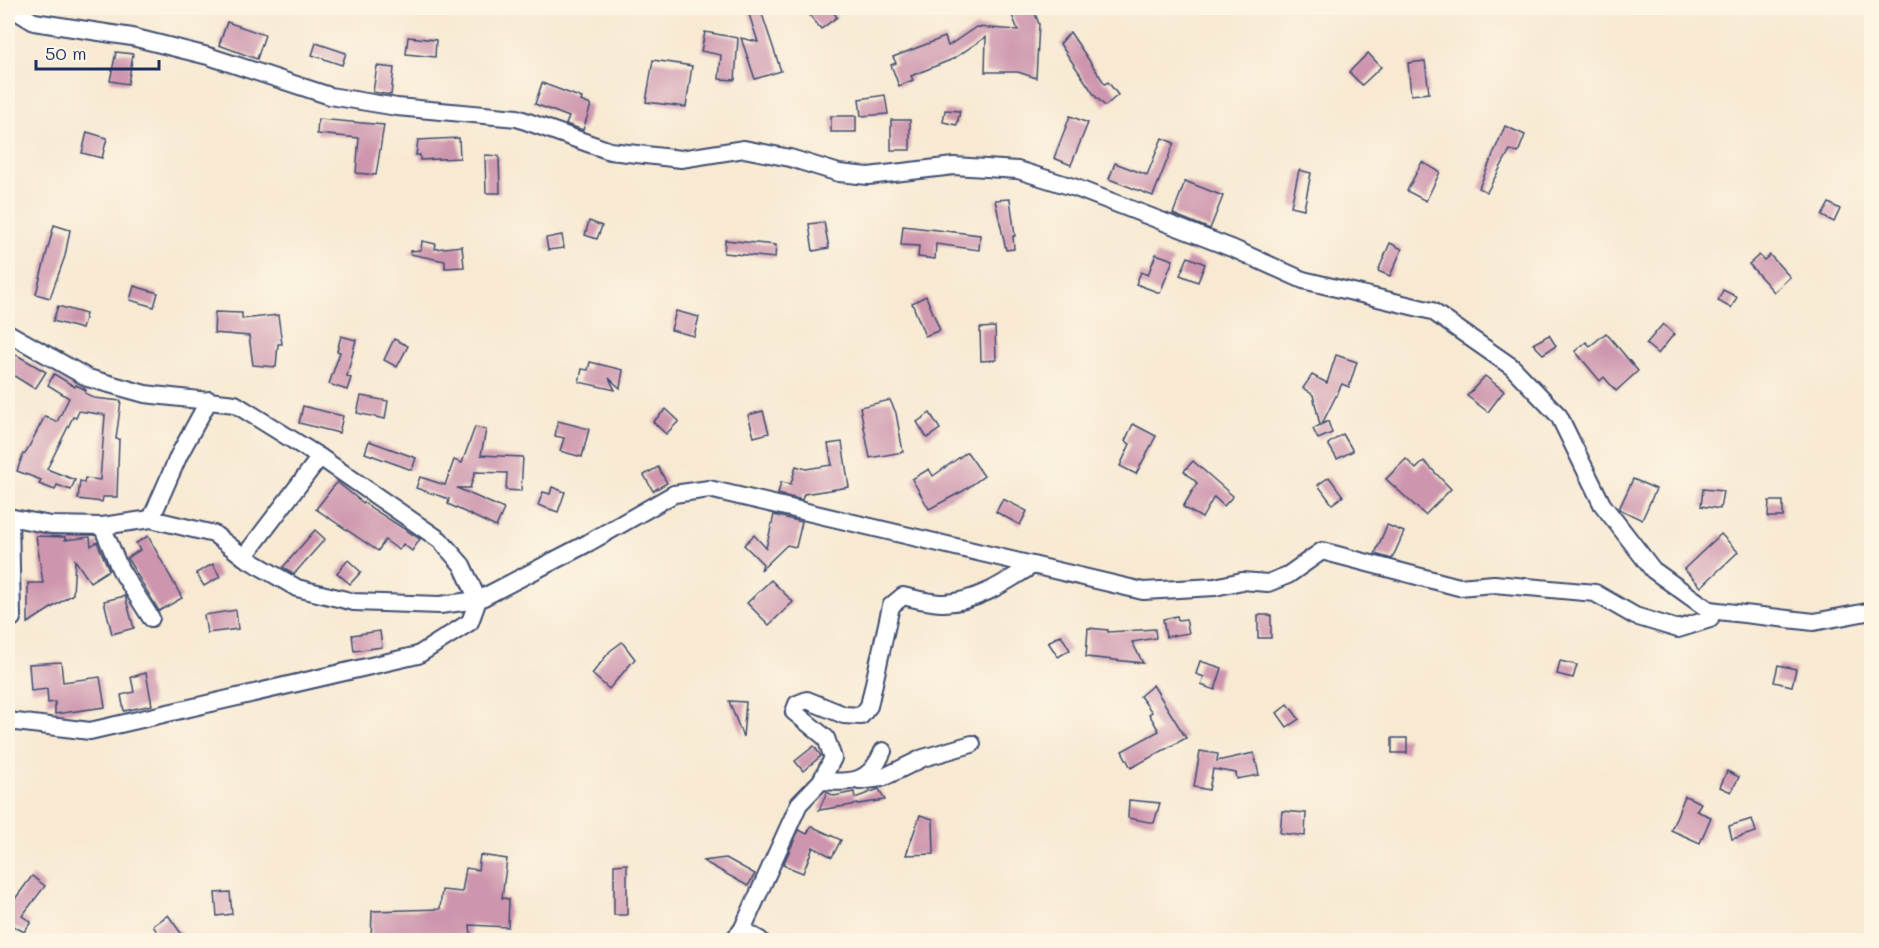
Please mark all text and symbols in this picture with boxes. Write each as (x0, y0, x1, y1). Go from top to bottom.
scale bar (36, 33, 159, 71)
text: 50 m (45, 41, 87, 65)

